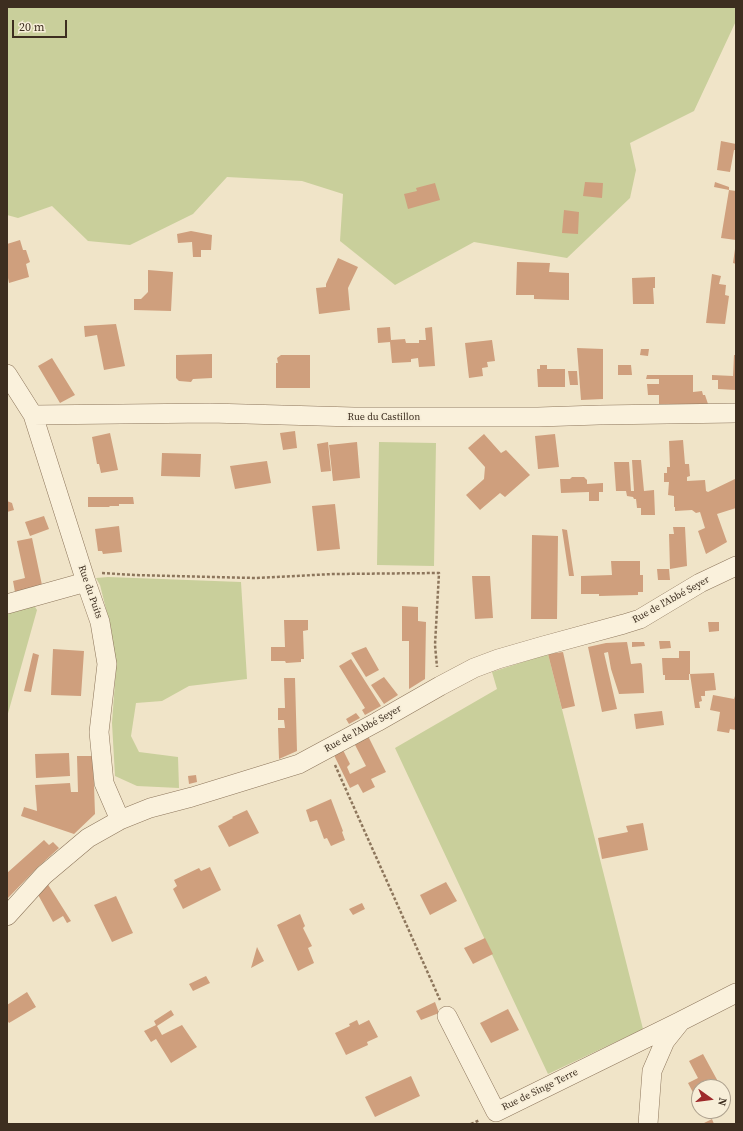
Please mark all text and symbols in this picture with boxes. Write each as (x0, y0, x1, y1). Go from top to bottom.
scale bar (14, 12, 69, 38)
text: 20 m (19, 19, 45, 35)
street label: Rue du Castillon (348, 411, 420, 423)
street label: Rue du Puits (75, 564, 105, 620)
street label: Rue de l'Abbé Seyer (630, 574, 712, 626)
street label: Rue de l'Abbé Seyer (322, 703, 404, 755)
street label: Rue de Singe Terre (500, 1066, 580, 1114)
north arrow (691, 1079, 731, 1119)
text: N (714, 1096, 730, 1107)

